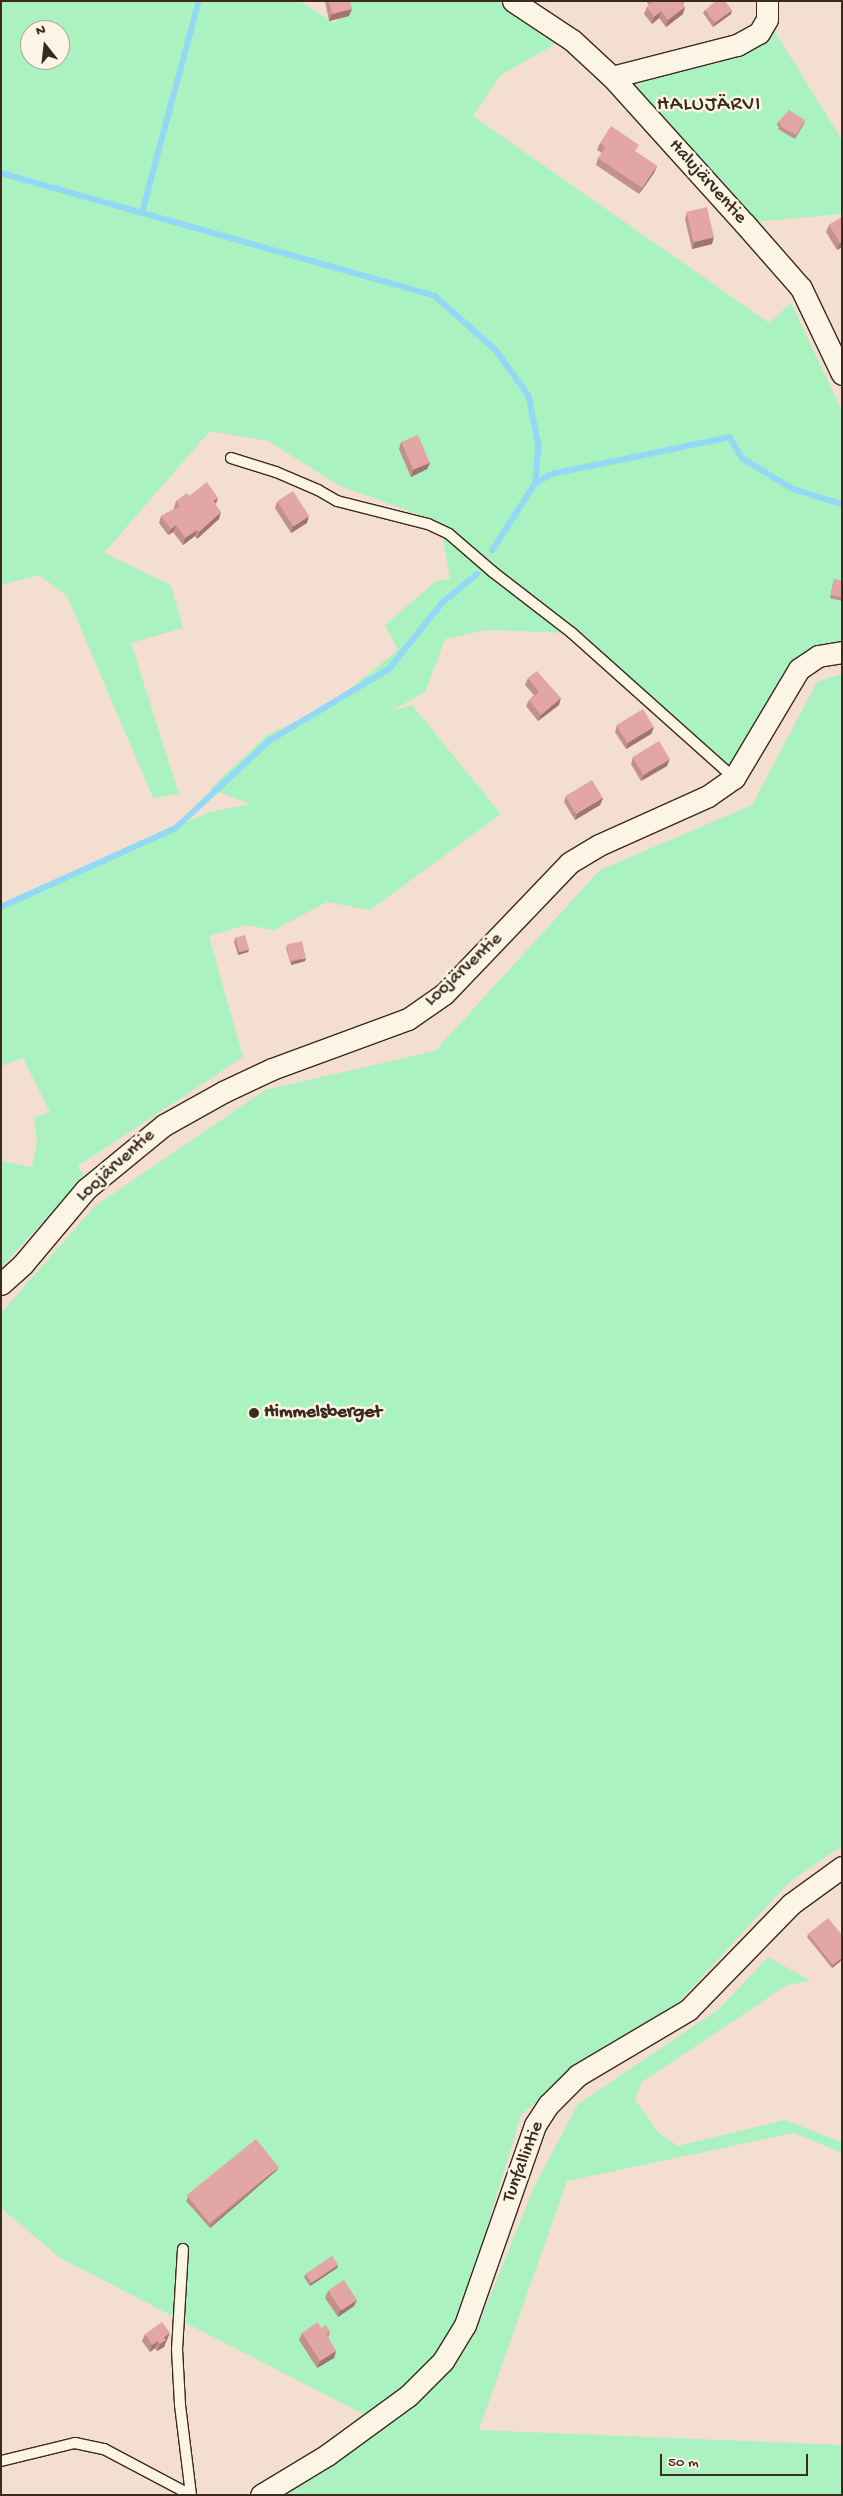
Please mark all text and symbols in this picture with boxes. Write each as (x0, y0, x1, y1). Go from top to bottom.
north arrow (20, 20, 70, 70)
text: N (34, 22, 48, 40)
district label: HALUJÄRVI (656, 93, 762, 119)
street label: Halujärventie (663, 135, 751, 229)
street label: Loojärventie (420, 928, 508, 1012)
street label: Loojärventie (72, 1125, 160, 1207)
place label: Himmelsberget (264, 1402, 382, 1424)
marker: Himmelsberget (248, 1407, 260, 1419)
street label: Tunfallintie (498, 2118, 550, 2206)
scale bar (663, 2444, 810, 2476)
text: 50 m (668, 2454, 699, 2472)

